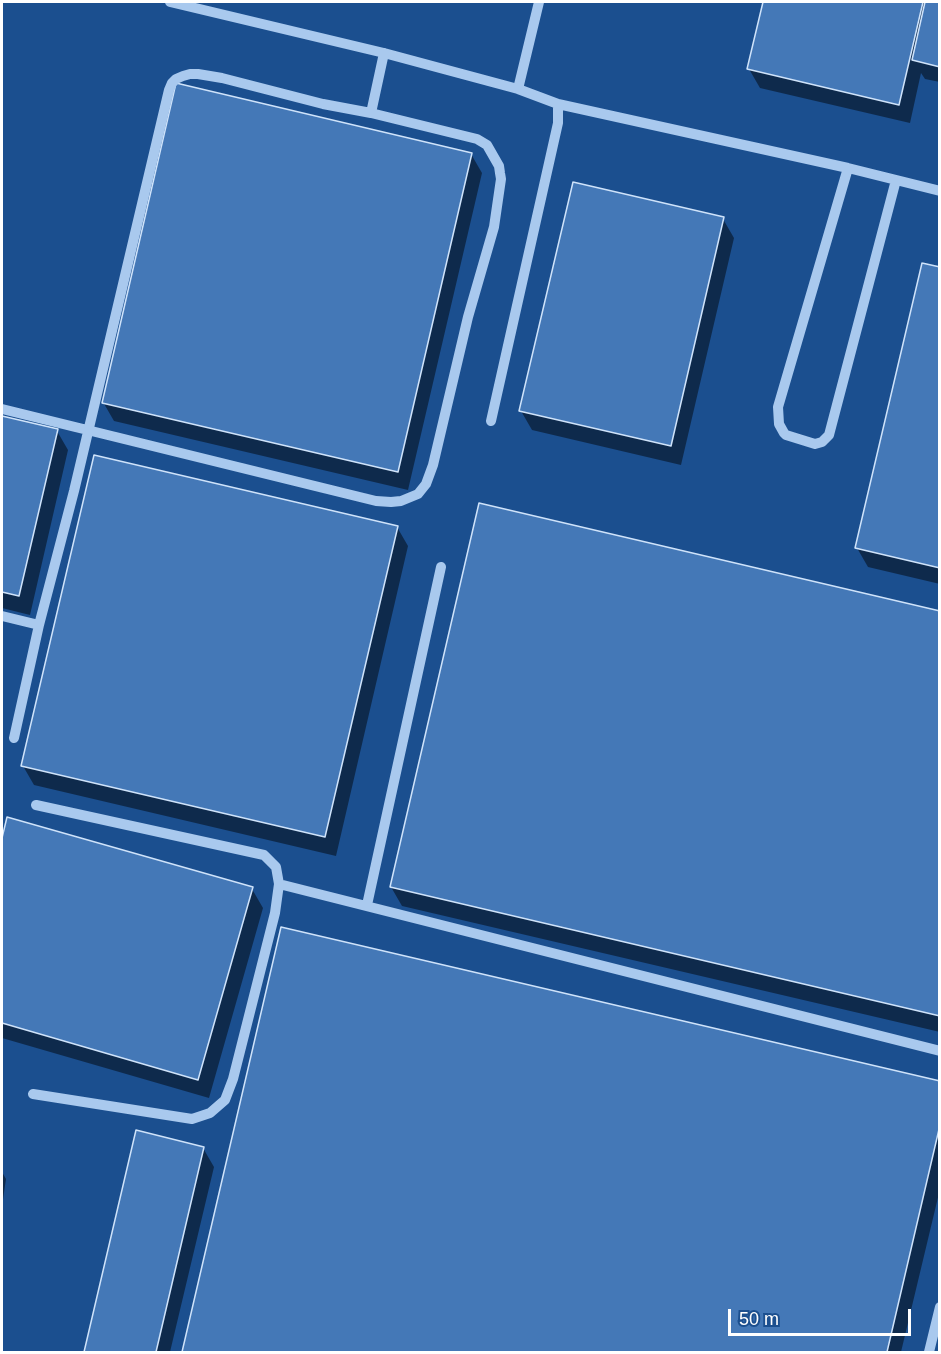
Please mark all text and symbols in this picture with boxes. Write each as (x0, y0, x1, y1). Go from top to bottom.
scale bar (731, 1297, 914, 1335)
text: 50 m (739, 1309, 779, 1329)

